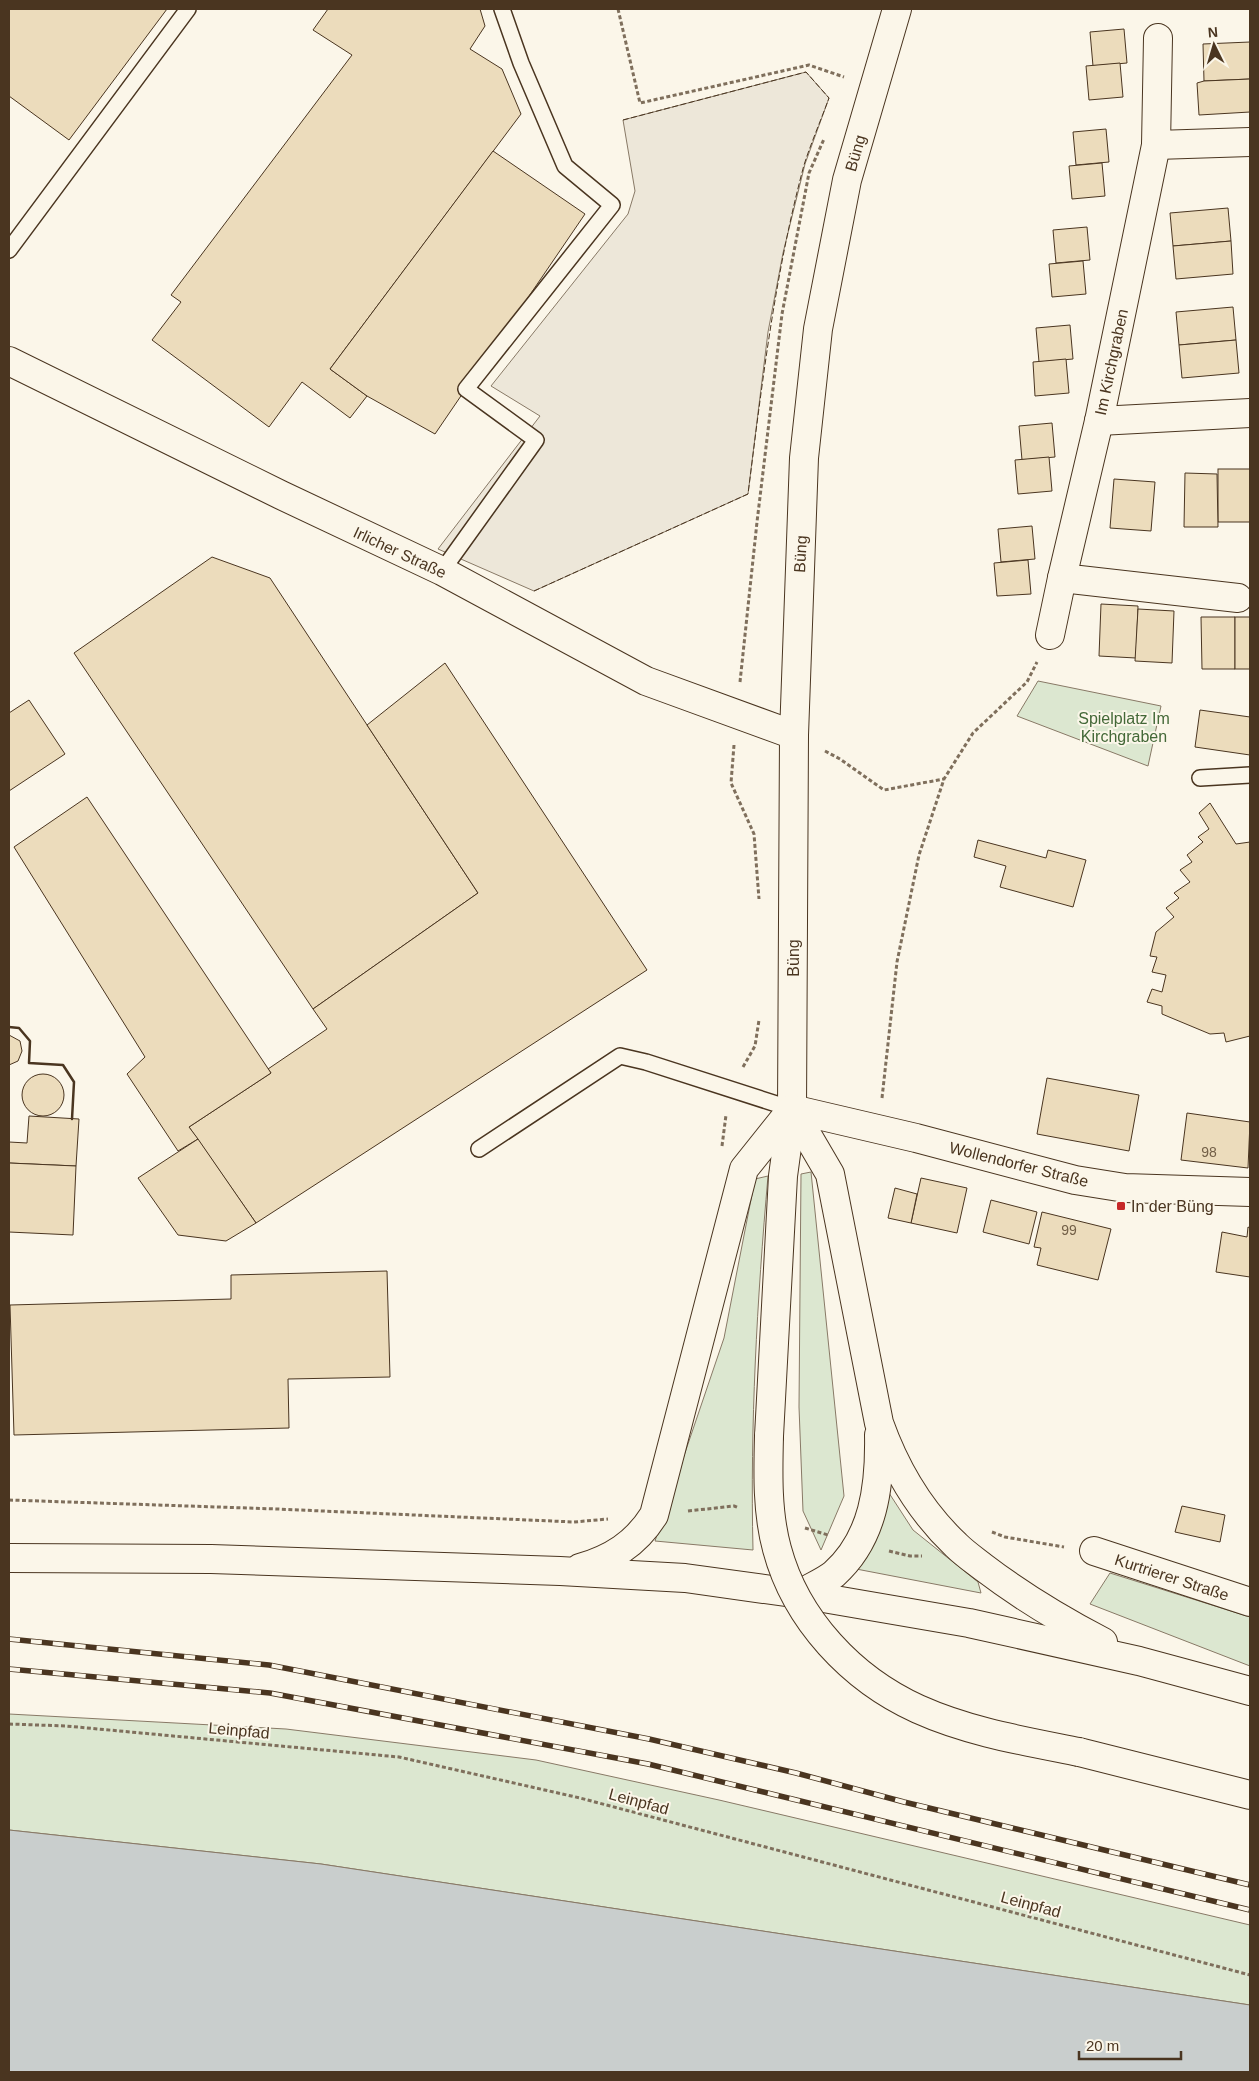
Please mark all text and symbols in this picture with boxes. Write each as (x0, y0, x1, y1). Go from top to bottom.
north arrow (1189, 20, 1239, 70)
text: N (1207, 24, 1219, 40)
street label: Büng (842, 133, 869, 173)
street label: Im Kirchgraben (1092, 307, 1131, 417)
street label: Irlicher Straße (351, 524, 449, 581)
street label: Büng (791, 535, 810, 573)
park label: Spielplatz Im Kirchgraben (1078, 710, 1170, 745)
street label: Büng (785, 939, 802, 977)
street label: Wollendorfer Straße (948, 1139, 1090, 1190)
house number: 98 (1201, 1144, 1217, 1160)
place label: In der Büng (1131, 1198, 1214, 1215)
marker: In der Büng (1115, 1200, 1127, 1212)
house number: 99 (1061, 1222, 1077, 1238)
street label: Kurtrierer Straße (1113, 1551, 1231, 1604)
street label: Leinpfad (208, 1719, 270, 1742)
street label: Leinpfad (607, 1785, 671, 1818)
street label: Leinpfad (999, 1888, 1063, 1921)
scale bar (1079, 2028, 1182, 2060)
text: 20 m (1086, 2037, 1119, 2054)

